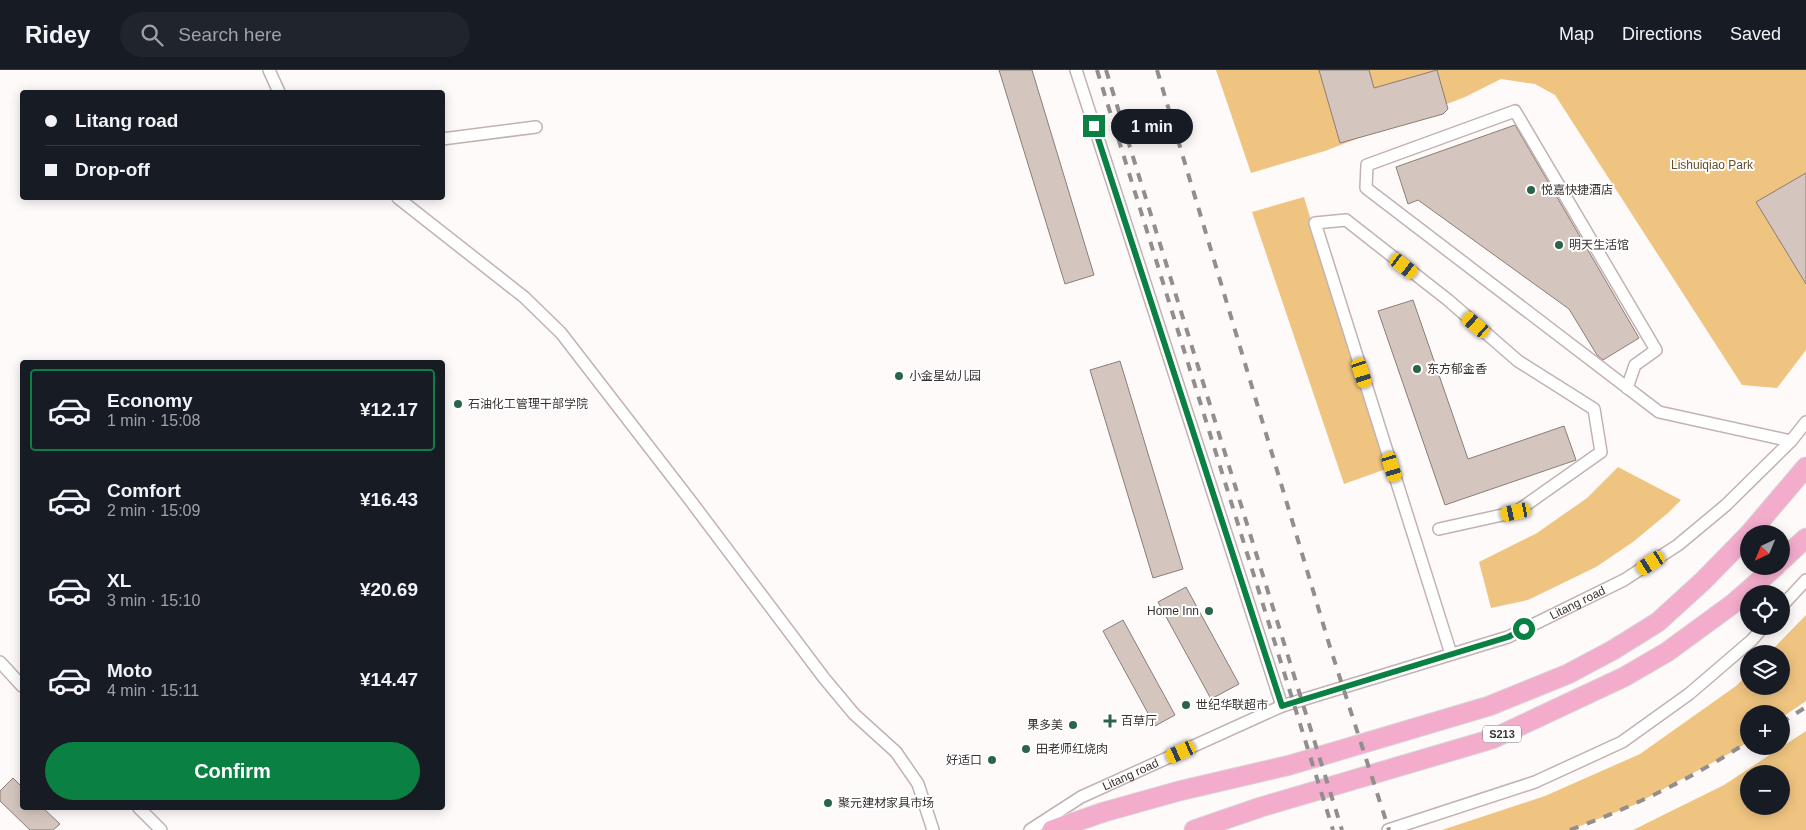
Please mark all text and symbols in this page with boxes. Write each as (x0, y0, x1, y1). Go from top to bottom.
search box (120, 12, 470, 57)
text: Ridey (25, 21, 90, 48)
icon: search (138, 21, 166, 49)
text: Search here (178, 24, 282, 45)
text: Map (1559, 24, 1594, 44)
text: Directions (1622, 24, 1702, 44)
text: Saved (1730, 24, 1781, 44)
callout: 1 min (1112, 108, 1194, 144)
text: Litang road (75, 110, 178, 131)
route end (1083, 115, 1105, 137)
text: 1 min (1131, 118, 1173, 135)
park label: Lishuiqiao Park (1671, 158, 1754, 172)
text: Drop-off (75, 159, 150, 180)
place label: 悦嘉快捷酒店 (1541, 183, 1613, 197)
marker: 悦嘉快捷酒店 (1525, 184, 1537, 196)
place label: 明天生活馆 (1569, 238, 1629, 252)
marker: 明天生活馆 (1553, 239, 1565, 251)
car (1387, 251, 1420, 281)
car (1459, 309, 1492, 341)
car (1350, 356, 1373, 390)
place label: 东方郁金香 (1427, 362, 1487, 376)
marker: 东方郁金香 (1411, 363, 1423, 375)
place label: 小金星幼儿园 (909, 369, 981, 383)
marker: 小金星幼儿园 (893, 370, 905, 382)
icon: car (47, 388, 92, 433)
text: Economy (107, 390, 193, 411)
place label: 石油化工管理干部学院 (468, 397, 588, 411)
marker: 石油化工管理干部学院 (452, 398, 464, 410)
text: ¥12.17 (360, 399, 418, 420)
text: 1 min · 15:08 (107, 412, 200, 429)
car (1380, 450, 1403, 484)
icon: car (47, 478, 92, 523)
text: Comfort (107, 480, 181, 501)
text: ¥16.43 (360, 489, 418, 510)
text: 2 min · 15:09 (107, 502, 200, 519)
car (1499, 502, 1532, 522)
north arrow (1740, 525, 1790, 575)
map controls (1740, 525, 1790, 815)
car (1634, 549, 1667, 577)
icon: car (47, 568, 92, 613)
text: XL (107, 570, 131, 591)
text: ¥20.69 (360, 579, 418, 600)
street label: Litang road (1547, 583, 1607, 622)
button: locate (1740, 585, 1790, 635)
text: 3 min · 15:10 (107, 592, 200, 609)
place label: Home Inn (1147, 604, 1199, 618)
marker: Home Inn (1203, 605, 1215, 617)
route start (1513, 618, 1535, 640)
button: layers (1740, 645, 1790, 695)
icon: car (47, 658, 92, 703)
text: Moto (107, 660, 152, 681)
text: ¥14.47 (360, 669, 418, 690)
text: 4 min · 15:11 (107, 682, 199, 699)
place label: 世纪华联超市 (1196, 698, 1268, 712)
marker: 世纪华联超市 (1180, 699, 1192, 711)
button: + (1740, 705, 1790, 755)
marker: 百草厅 (1103, 714, 1117, 728)
place label: 百草厅 (1121, 714, 1157, 728)
place label: 果多美 (1027, 718, 1063, 732)
marker: 果多美 (1067, 719, 1079, 731)
road number: S213 (1483, 726, 1521, 742)
car (1164, 739, 1197, 765)
button: Confirm (45, 742, 420, 800)
place label: 田老师红烧肉 (1036, 742, 1108, 756)
marker: 田老师红烧肉 (1020, 743, 1032, 755)
place label: 好适口 (946, 753, 982, 767)
marker: 好适口 (986, 754, 998, 766)
street label: Litang road (1100, 756, 1161, 793)
button: − (1740, 765, 1790, 815)
place label: 聚元建材家具市场 (838, 796, 934, 810)
marker: 聚元建材家具市场 (822, 797, 834, 809)

